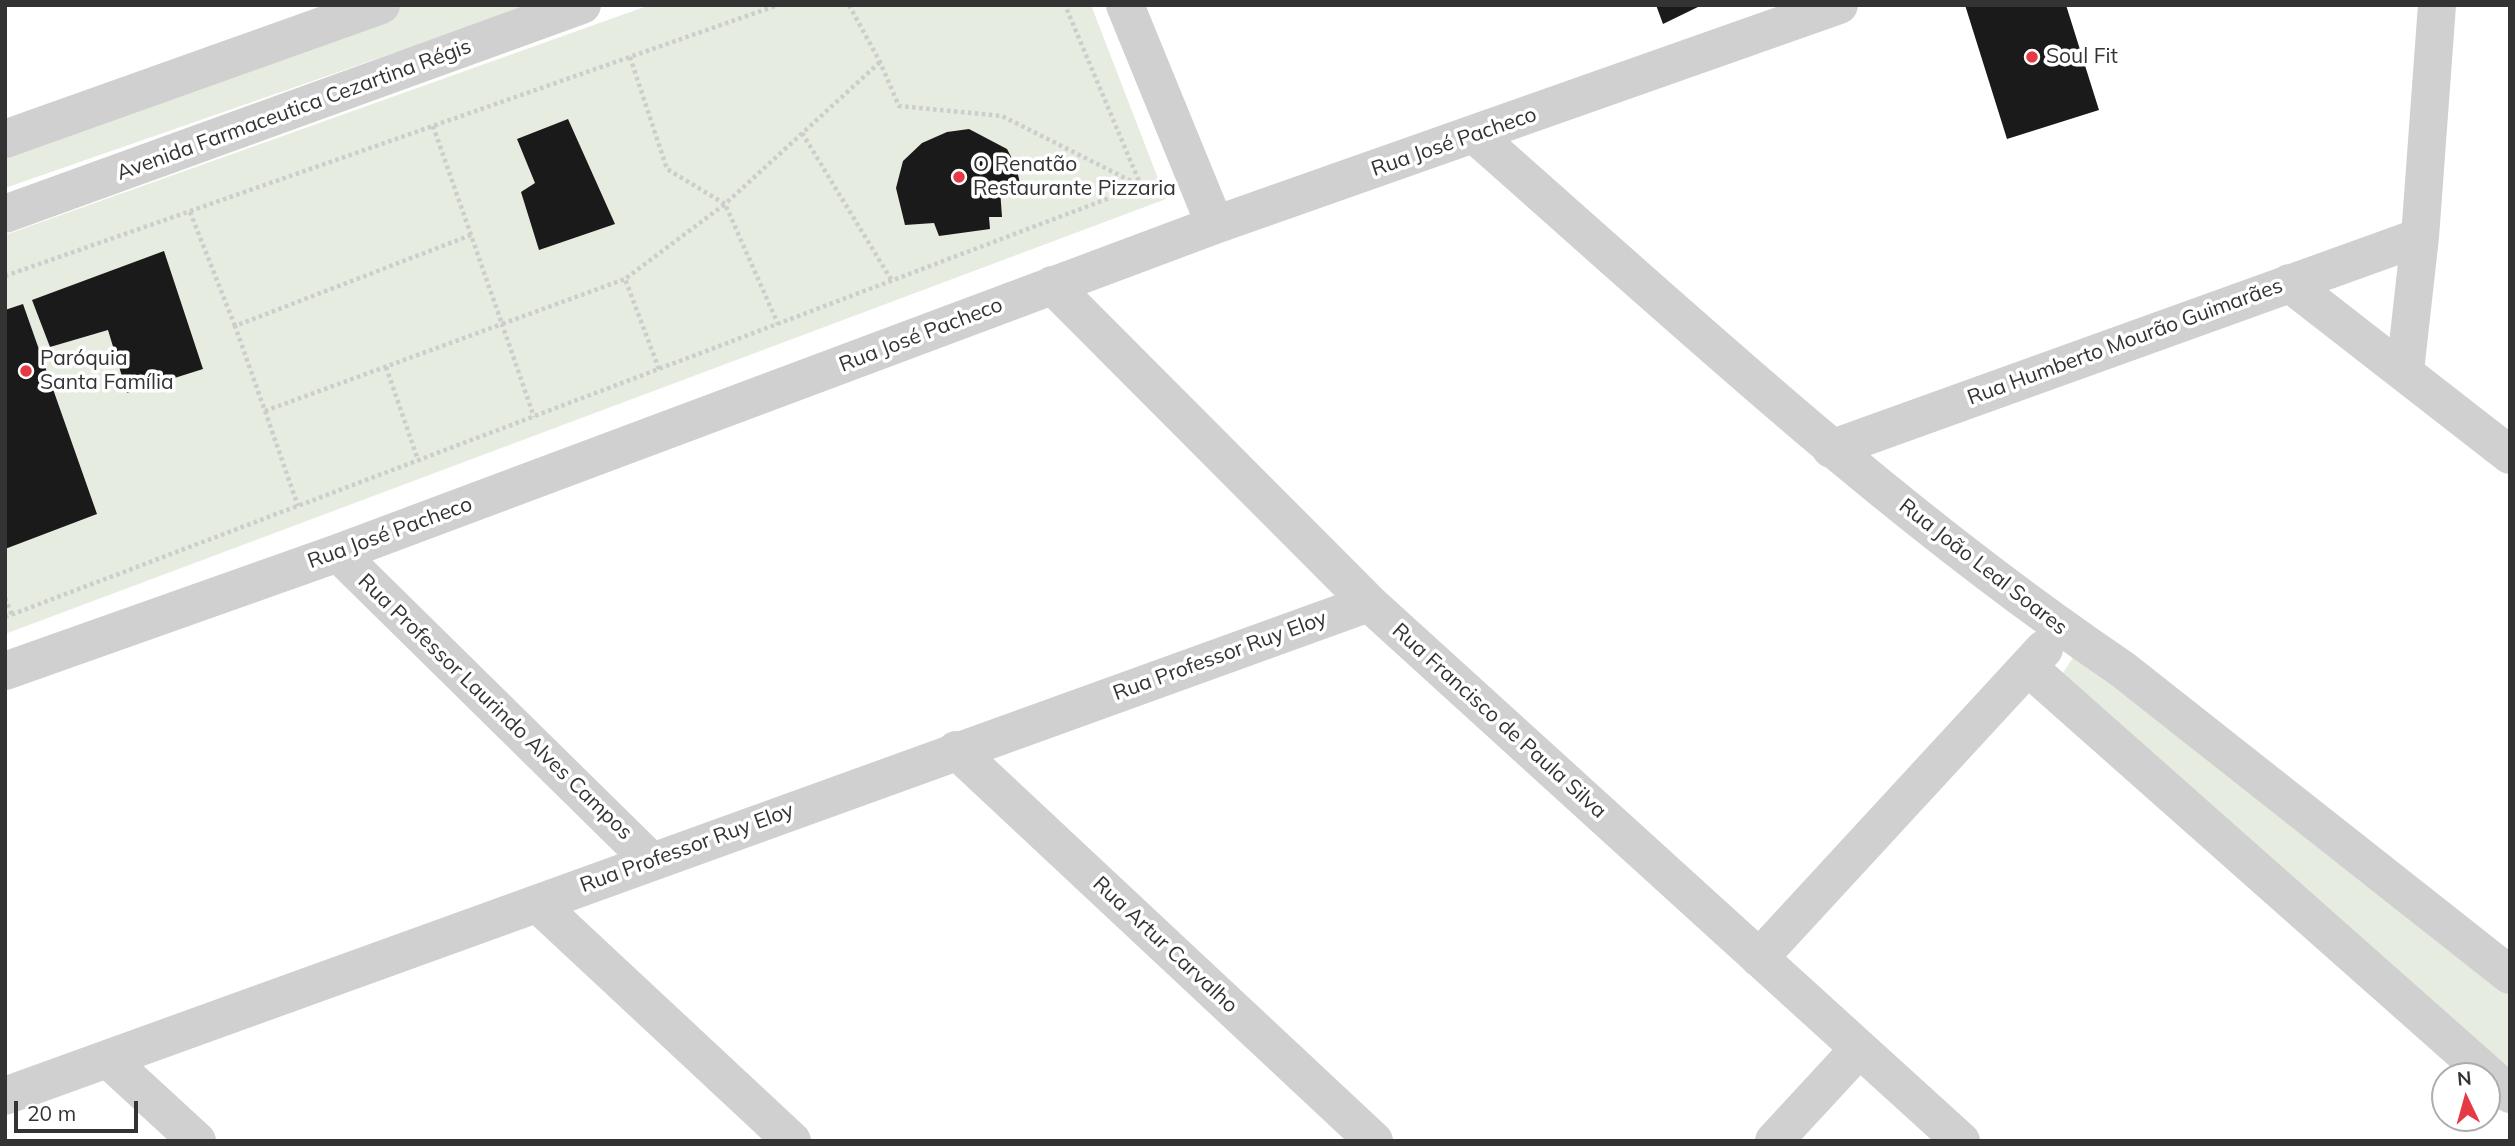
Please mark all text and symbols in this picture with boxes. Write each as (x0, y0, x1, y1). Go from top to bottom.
street label: Avenida Farmaceutica Cezartina Régis (113, 34, 475, 186)
place label: Soul Fit (2046, 44, 2118, 70)
marker: Soul Fit (2024, 49, 2040, 65)
street label: Rua José Pacheco (1368, 102, 1540, 182)
place label: O Renatão Restaurante Pizzaria (973, 152, 1176, 202)
marker: O Renatão Restaurante Pizzaria (951, 169, 967, 185)
street label: Rua Humberto Mourão Guimarães (1964, 273, 2286, 411)
street label: Rua José Pacheco (836, 292, 1006, 378)
place label: Paróquia Santa Família (40, 346, 174, 396)
marker: Paróquia Santa Família (18, 363, 34, 379)
street label: Rua José Pacheco (304, 492, 476, 574)
street label: Rua João Leal Soares (1894, 493, 2072, 641)
street label: Rua Professor Laurindo Alves Campos (353, 569, 637, 845)
street label: Rua Professor Ruy Eloy (1110, 606, 1330, 706)
street label: Rua Francisco de Paula Silva (1387, 618, 1611, 824)
street label: Rua Professor Ruy Eloy (577, 798, 797, 898)
street label: Rua Artur Carvalho (1087, 871, 1243, 1019)
north arrow (2431, 1062, 2501, 1132)
text: N (2456, 1065, 2473, 1091)
scale bar (18, 1086, 142, 1130)
text: 20 m (27, 1100, 76, 1126)

